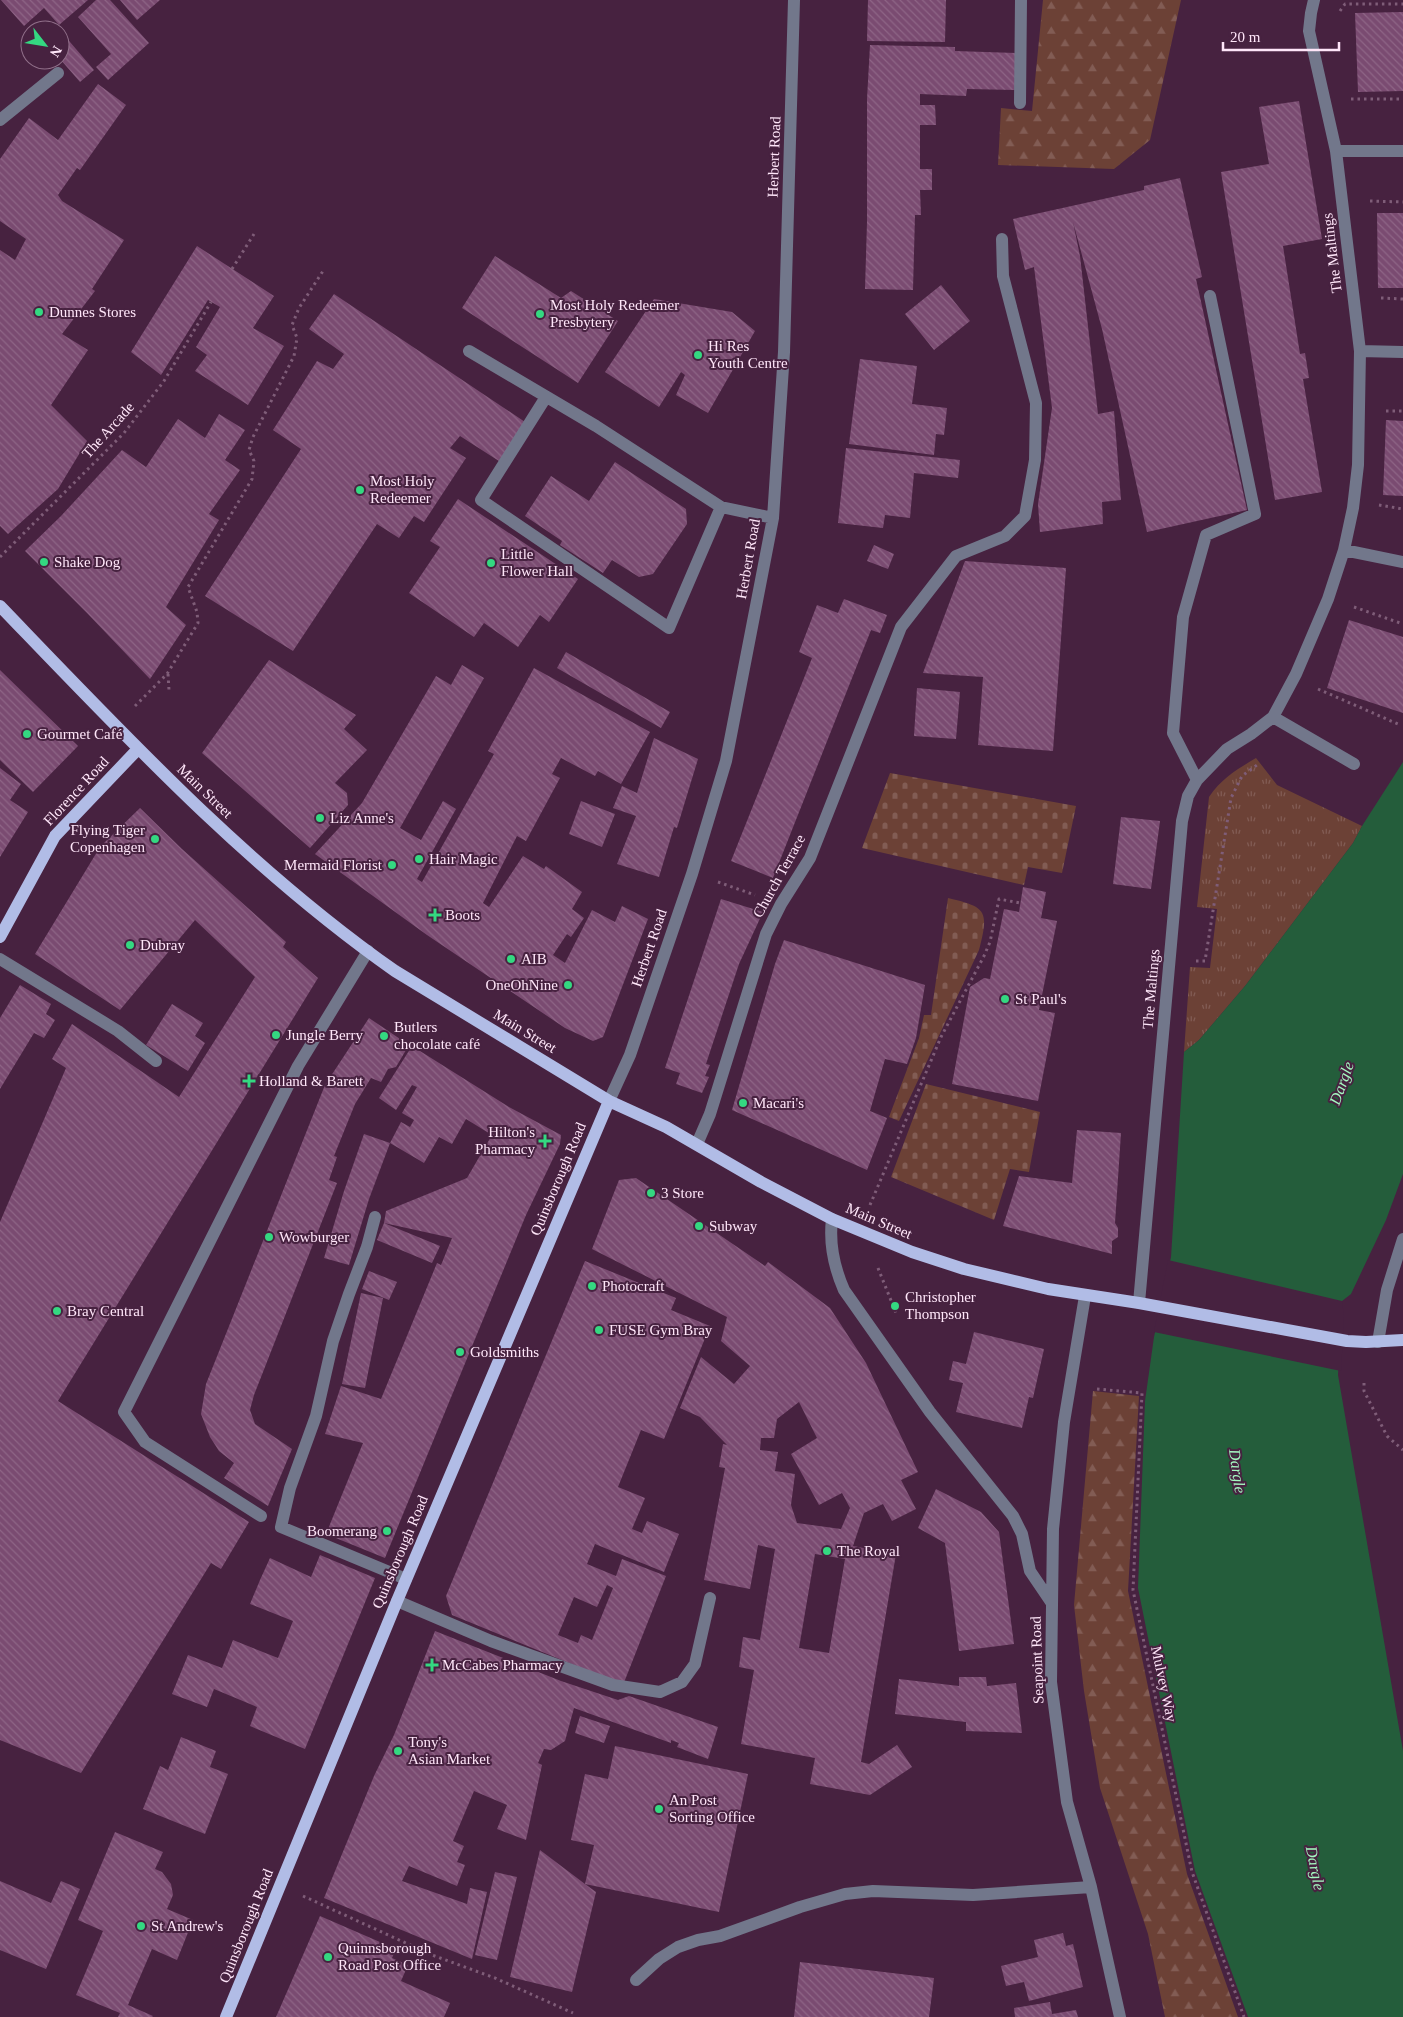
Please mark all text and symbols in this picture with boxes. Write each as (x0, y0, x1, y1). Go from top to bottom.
north arrow (20, 20, 70, 70)
scale bar (1223, 20, 1339, 52)
text: 20 m (1230, 29, 1261, 45)
text: N (47, 43, 65, 60)
street label: Herbert Road (765, 116, 783, 198)
street label: The Maltings (1319, 212, 1345, 294)
place label: Most Holy Redeemer Presbytery (550, 297, 679, 330)
place label: Dunnes Stores (49, 304, 136, 320)
marker: Dunnes Stores (33, 306, 45, 318)
marker: Most Holy Redeemer Presbytery (534, 308, 546, 320)
place label: Hi Res Youth Centre (708, 338, 788, 371)
marker: Hi Res Youth Centre (692, 349, 704, 361)
street label: The Arcade (79, 399, 137, 461)
place label: Most Holy Redeemer (370, 473, 435, 506)
marker: Most Holy Redeemer (354, 484, 366, 496)
street label: Herbert Road (733, 517, 763, 600)
place label: Little Flower Hall (501, 546, 573, 579)
place label: Shake Dog (54, 554, 121, 570)
marker: Shake Dog (38, 556, 50, 568)
marker: Little Flower Hall (485, 557, 497, 569)
place label: Gourmet Café (37, 726, 123, 742)
marker: Gourmet Café (21, 728, 33, 740)
street label: Florence Road (40, 753, 112, 829)
street label: Main Street (174, 761, 236, 822)
place label: Liz Anne's (330, 810, 394, 826)
marker: Liz Anne's (314, 812, 326, 824)
place label: Flying Tiger Copenhagen (70, 822, 145, 855)
street label: Church Terrace (750, 831, 809, 920)
marker: Flying Tiger Copenhagen (149, 833, 161, 845)
place label: Hair Magic (429, 851, 498, 867)
marker: Hair Magic (413, 853, 425, 865)
place label: Mermaid Florist (284, 857, 383, 873)
marker: Mermaid Florist (386, 859, 398, 871)
place label: Boots (445, 907, 480, 923)
street label: Herbert Road (628, 907, 670, 989)
marker: Boots (429, 909, 441, 921)
place label: Dubray (140, 937, 185, 953)
marker: Dubray (124, 939, 136, 951)
street label: The Maltings (1140, 948, 1162, 1030)
place label: AIB (521, 951, 547, 967)
marker: AIB (505, 953, 517, 965)
place label: OneOhNine (486, 977, 558, 993)
marker: OneOhNine (562, 979, 574, 991)
place label: St Paul's (1015, 991, 1067, 1007)
marker: St Paul's (999, 993, 1011, 1005)
street label: Main Street (491, 1006, 560, 1056)
place label: Butlers chocolate café (394, 1019, 481, 1052)
place label: Jungle Berry (286, 1027, 364, 1043)
marker: Jungle Berry (270, 1029, 282, 1041)
marker: Butlers chocolate café (378, 1030, 390, 1042)
water label: Dargle (1325, 1059, 1358, 1108)
place label: Holland & Barett (259, 1073, 364, 1089)
marker: Holland & Barett (243, 1075, 255, 1087)
place label: Macari's (753, 1095, 804, 1111)
marker: Macari's (737, 1097, 749, 1109)
street label: Quinsborough Road (527, 1120, 589, 1238)
place label: Hilton's Pharmacy (475, 1124, 535, 1157)
marker: Hilton's Pharmacy (539, 1135, 551, 1147)
place label: 3 Store (661, 1185, 704, 1201)
marker: 3 Store (645, 1187, 657, 1199)
street label: Main Street (843, 1200, 915, 1242)
place label: Subway (709, 1218, 758, 1234)
marker: Subway (693, 1220, 705, 1232)
place label: Wowburger (279, 1229, 349, 1245)
marker: Wowburger (263, 1231, 275, 1243)
place label: Photocraft (602, 1278, 665, 1294)
marker: Photocraft (586, 1280, 598, 1292)
place label: Christopher Thompson (905, 1289, 976, 1322)
marker: Christopher Thompson (889, 1300, 901, 1312)
place label: Bray Central (67, 1303, 144, 1319)
marker: Bray Central (51, 1305, 63, 1317)
place label: FUSE Gym Bray (609, 1322, 713, 1338)
marker: FUSE Gym Bray (593, 1324, 605, 1336)
place label: Goldsmiths (470, 1344, 539, 1360)
marker: Goldsmiths (454, 1346, 466, 1358)
water label: Dargle (1225, 1447, 1249, 1495)
street label: Quinsborough Road (369, 1493, 431, 1611)
place label: Boomerang (307, 1523, 377, 1539)
marker: Boomerang (381, 1525, 393, 1537)
place label: The Royal (837, 1543, 900, 1559)
marker: The Royal (821, 1545, 833, 1557)
street label: Seapoint Road (1027, 1615, 1047, 1704)
street label: Mulvey Way (1148, 1645, 1180, 1724)
place label: McCabes Pharmacy (442, 1657, 563, 1673)
marker: McCabes Pharmacy (426, 1659, 438, 1671)
place label: Tony's Asian Market (408, 1734, 491, 1767)
marker: Tony's Asian Market (392, 1745, 404, 1757)
place label: An Post Sorting Office (669, 1792, 755, 1825)
marker: An Post Sorting Office (653, 1803, 665, 1815)
water label: Dargle (1302, 1844, 1328, 1892)
street label: Quinsborough Road (216, 1866, 276, 1985)
place label: St Andrew's (151, 1918, 223, 1934)
marker: St Andrew's (135, 1920, 147, 1932)
place label: Quinnsborough Road Post Office (338, 1940, 441, 1973)
marker: Quinnsborough Road Post Office (322, 1951, 334, 1963)

